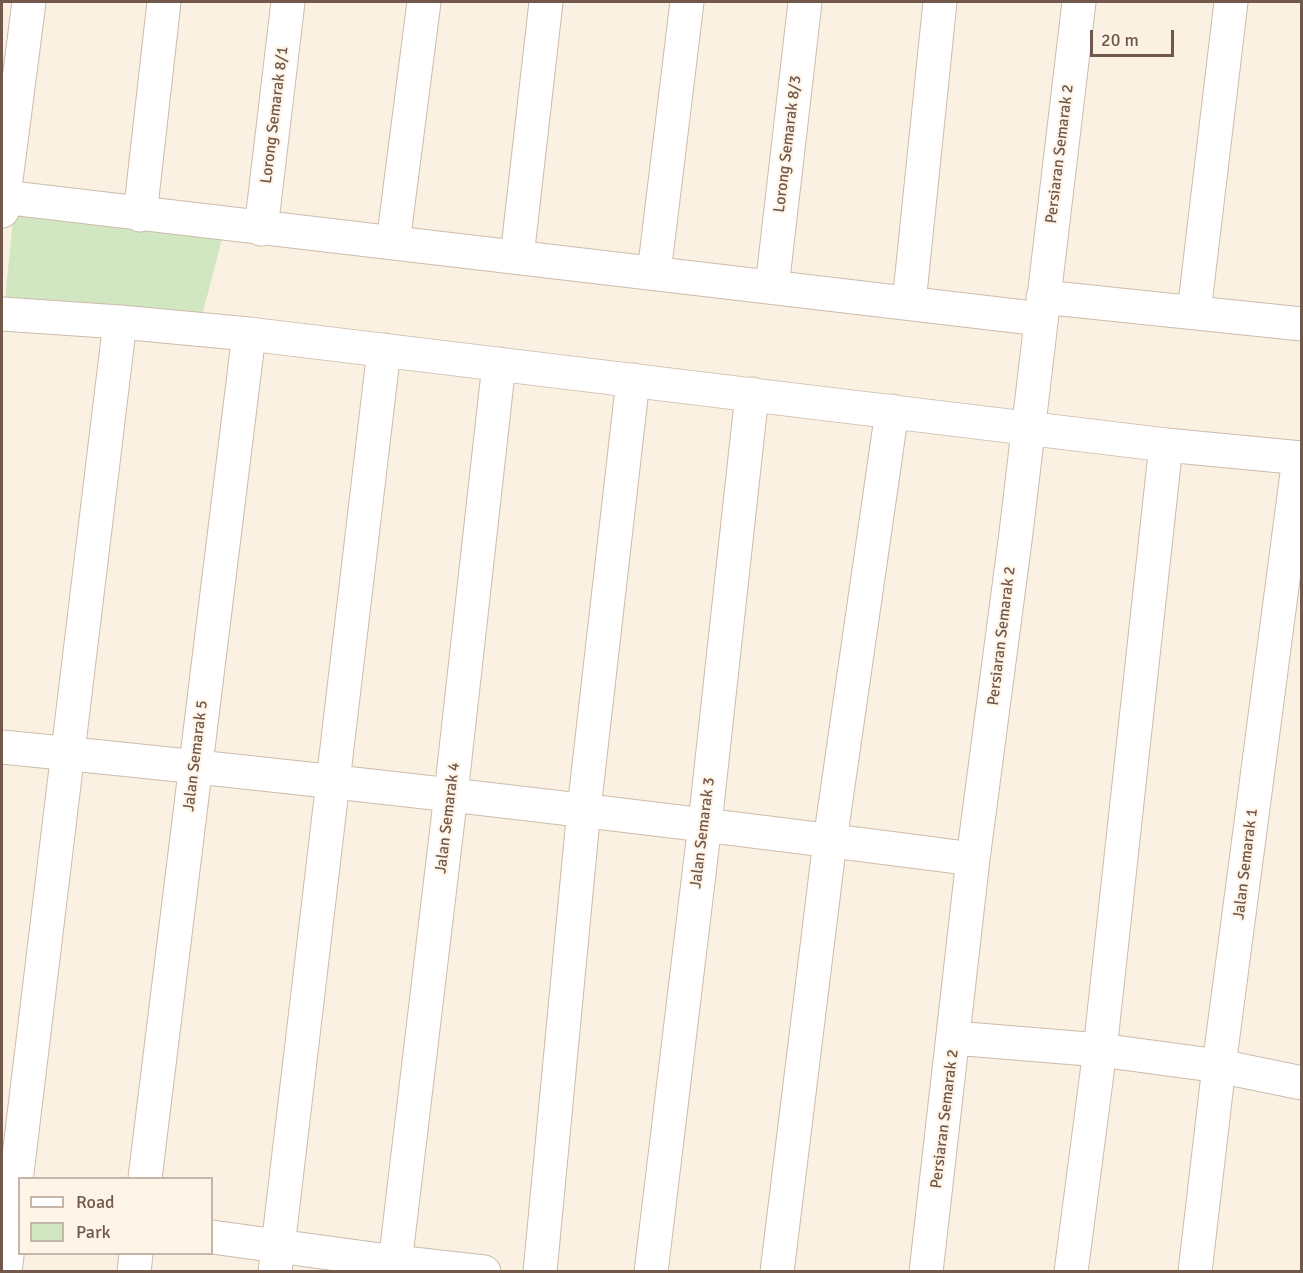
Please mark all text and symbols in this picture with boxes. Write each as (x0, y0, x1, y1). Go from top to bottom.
scale bar (1093, 18, 1177, 56)
text: 20 m (1101, 29, 1139, 51)
street label: Lorong Semarak 8/1 (257, 45, 293, 185)
street label: Lorong Semarak 8/3 (770, 74, 806, 214)
street label: Persiaran Semarak 2 (1042, 83, 1078, 225)
street label: Persiaran Semarak 2 (984, 565, 1020, 707)
street label: Jalan Semarak 5 (180, 699, 212, 813)
street label: Jalan Semarak 4 (432, 761, 464, 875)
street label: Jalan Semarak 3 (687, 776, 719, 890)
street label: Jalan Semarak 1 (1230, 807, 1262, 921)
street label: Persiaran Semarak 2 (927, 1048, 963, 1190)
legend (18, 1177, 213, 1255)
text: Road (76, 1191, 115, 1213)
text: Park (76, 1221, 111, 1243)

